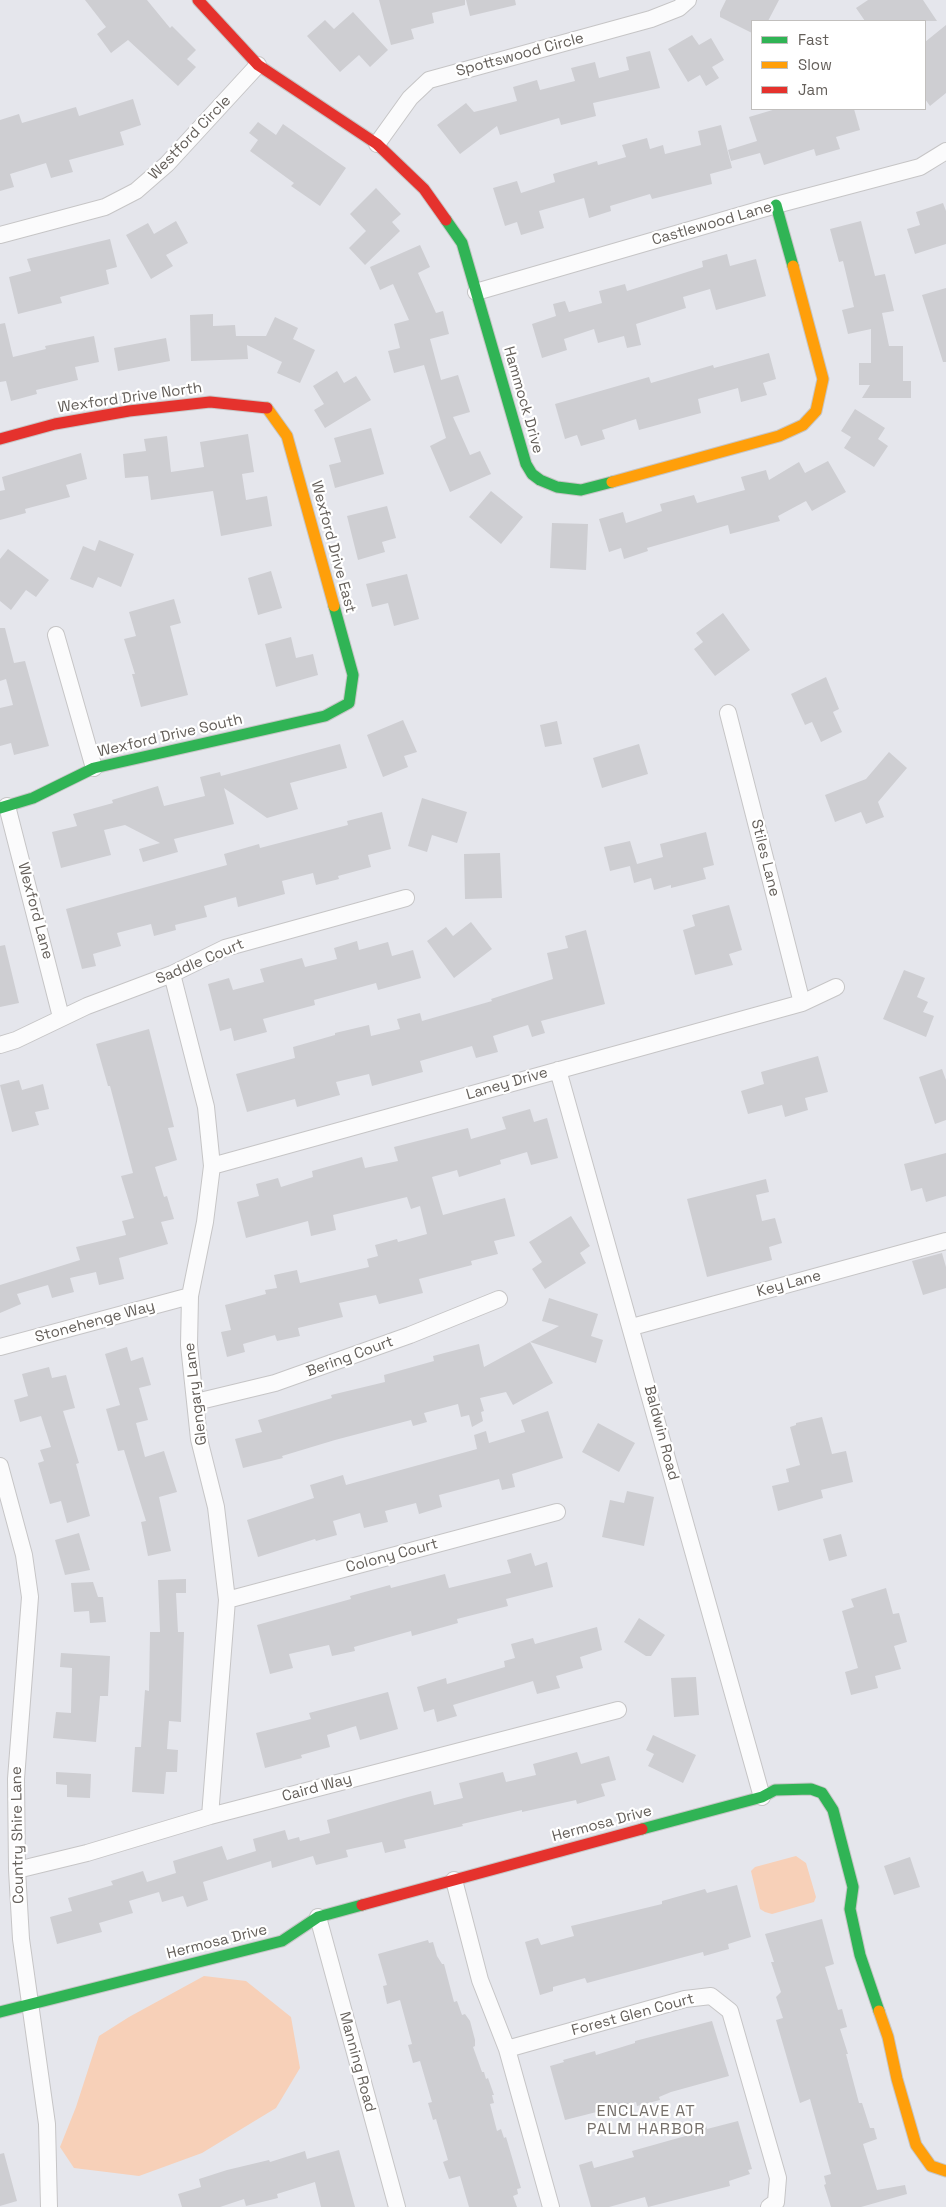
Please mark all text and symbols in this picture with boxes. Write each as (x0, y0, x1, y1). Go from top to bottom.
legend (751, 20, 926, 110)
street label: Spottswood Circle (454, 29, 586, 81)
text: Fast (798, 30, 829, 49)
text: Slow (798, 55, 832, 74)
text: Jam (798, 80, 828, 99)
street label: Westford Circle (145, 92, 235, 184)
street label: Castlewood Lane (650, 198, 774, 250)
street label: Hammock Drive (499, 344, 547, 456)
street label: Wexford Drive North (57, 379, 203, 417)
street label: Wexford Drive East (307, 479, 359, 615)
street label: Wexford Drive South (96, 711, 244, 761)
street label: Stiles Lane (747, 818, 783, 898)
street label: Wexford Lane (13, 861, 57, 961)
street label: Saddle Court (153, 935, 247, 989)
street label: Laney Drive (464, 1064, 550, 1104)
street label: Key Lane (755, 1267, 823, 1301)
street label: Stonehenge Way (33, 1297, 157, 1347)
street label: Bering Court (304, 1333, 396, 1381)
street label: Glengary Lane (181, 1342, 211, 1446)
street label: Baldwin Road (640, 1384, 682, 1482)
street label: Colony Court (344, 1535, 440, 1577)
street label: Country Shire Lane (8, 1766, 28, 1904)
street label: Caird Way (280, 1770, 354, 1806)
street label: Hermosa Drive (550, 1802, 654, 1846)
street label: Hermosa Drive (165, 1921, 269, 1963)
street label: Forest Glen Court (570, 1990, 696, 2040)
street label: Manning Road (335, 2010, 379, 2114)
district label: ENCLAVE AT PALM HARBOR (585, 2102, 707, 2140)

